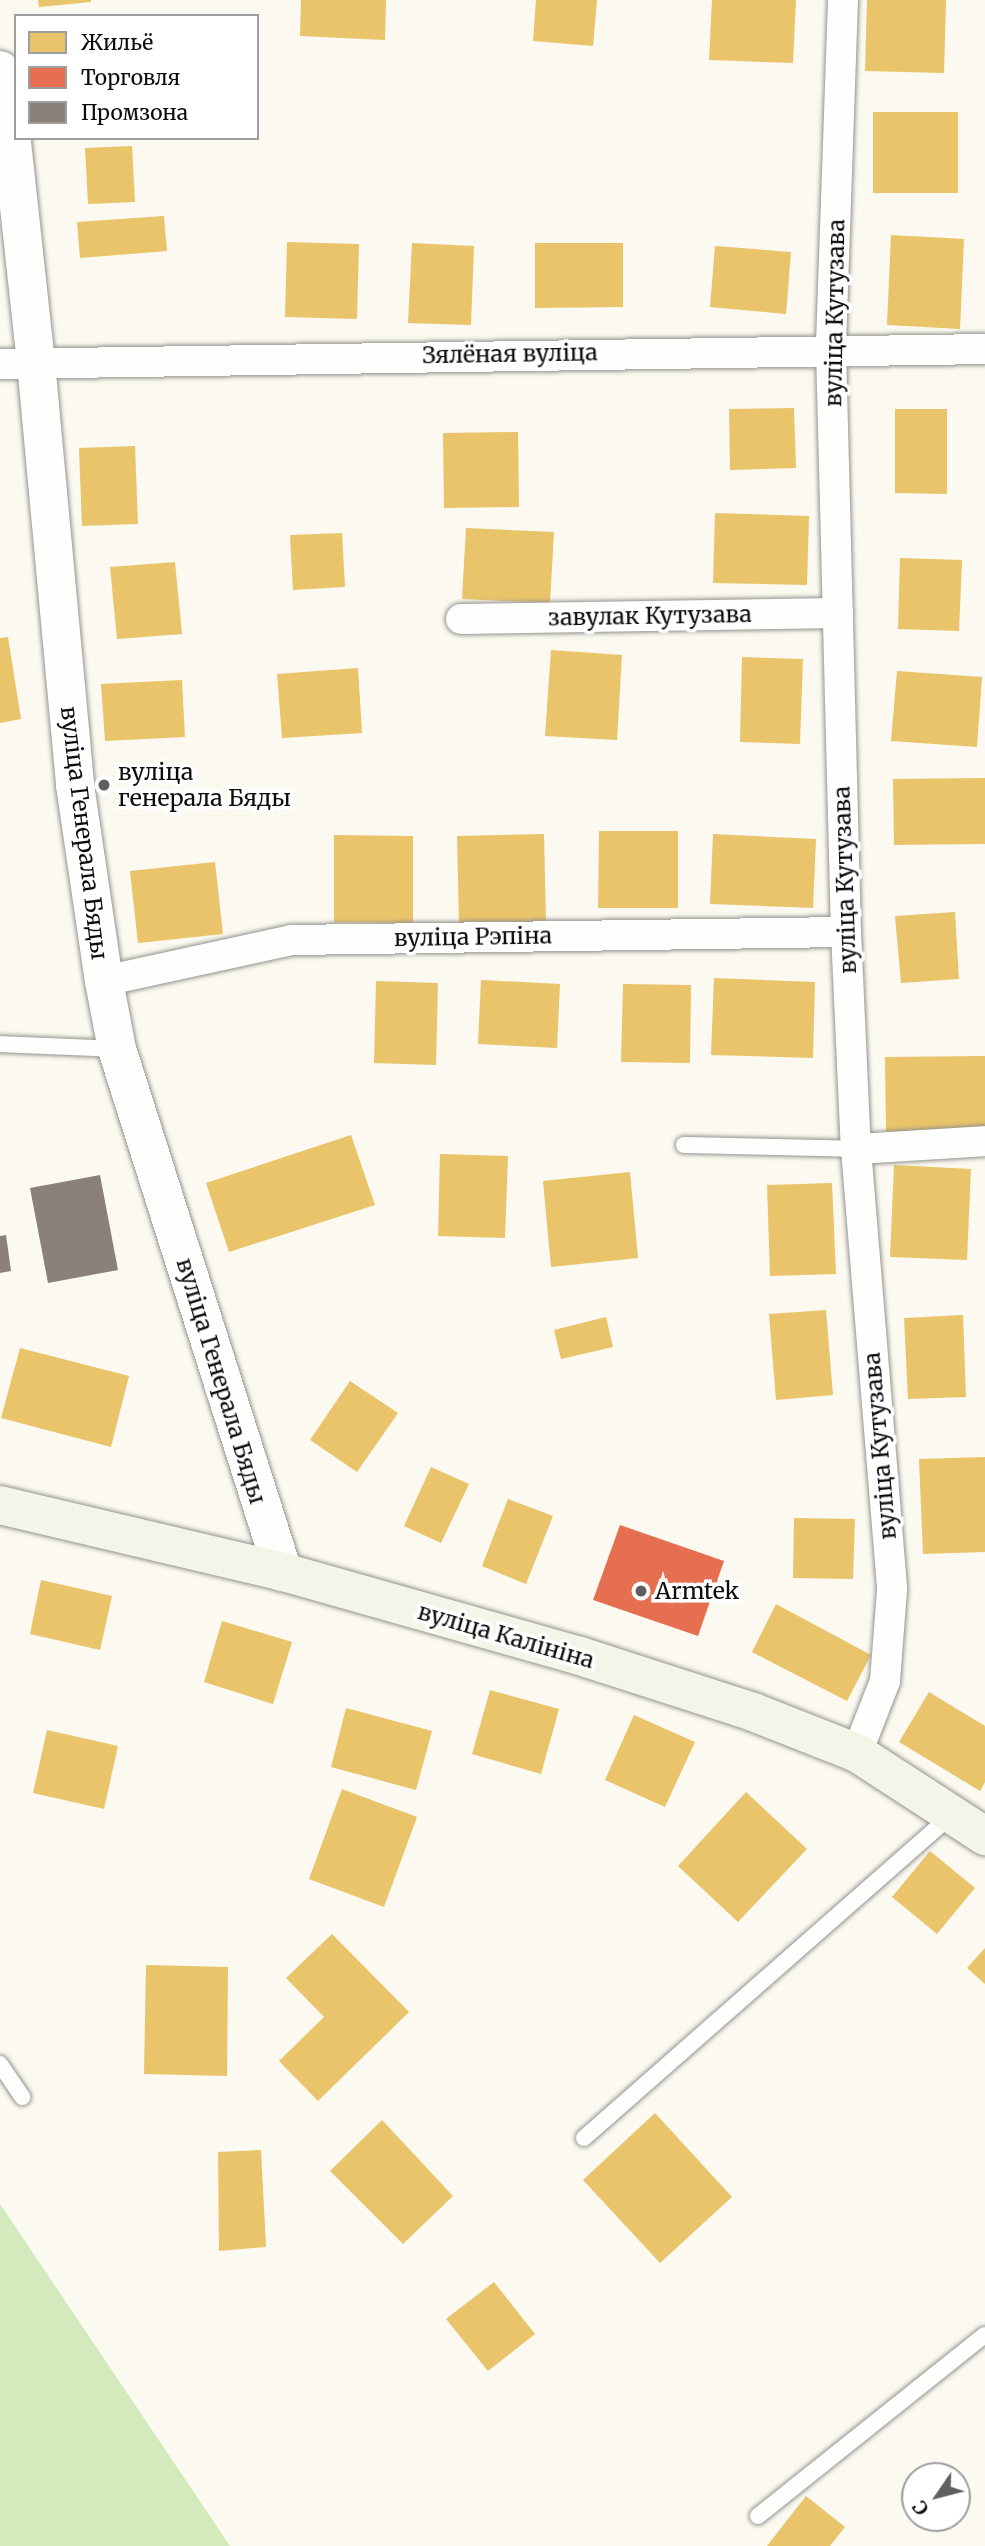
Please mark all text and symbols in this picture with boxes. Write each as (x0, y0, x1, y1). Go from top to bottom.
legend (14, 14, 259, 140)
text: Жильё (81, 29, 153, 56)
text: Торговля (81, 64, 180, 91)
text: Промзона (81, 99, 188, 126)
street label: вуліца Кутузава (820, 219, 850, 407)
street label: Зялёная вуліца (422, 339, 598, 369)
street label: завулак Кутузава (548, 600, 752, 632)
street label: вуліца Генерала Бяды (55, 705, 113, 961)
place label: вуліца генерала Бяды (118, 758, 291, 812)
marker: вуліца генерала Бяды (96, 777, 112, 793)
street label: вуліца Кутузава (828, 786, 862, 974)
street label: вуліца Рэпіна (394, 922, 552, 952)
street label: вуліца Генерала Бяды (170, 1255, 272, 1507)
street label: вуліца Кутузава (858, 1351, 902, 1541)
place label: Armtek (655, 1577, 739, 1605)
marker: Armtek (633, 1583, 649, 1599)
street label: вуліца Калініна (415, 1598, 597, 1674)
north arrow (901, 2462, 971, 2532)
text: С (907, 2496, 934, 2520)

